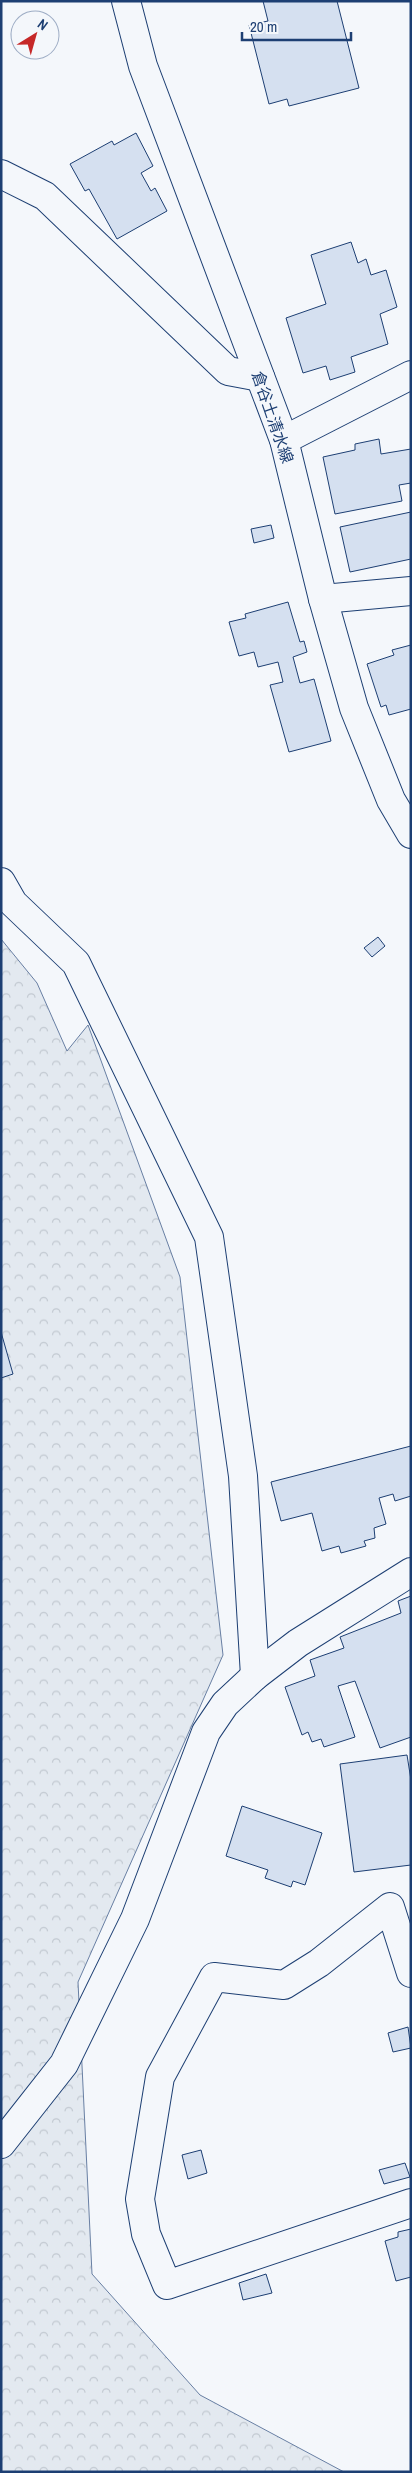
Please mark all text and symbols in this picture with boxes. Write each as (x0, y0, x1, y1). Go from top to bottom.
north arrow (10, 10, 60, 60)
scale bar (242, 10, 351, 42)
text: N (34, 15, 52, 34)
text: 20 m (250, 16, 277, 37)
street label: 倉谷土清水線 (247, 368, 299, 466)

